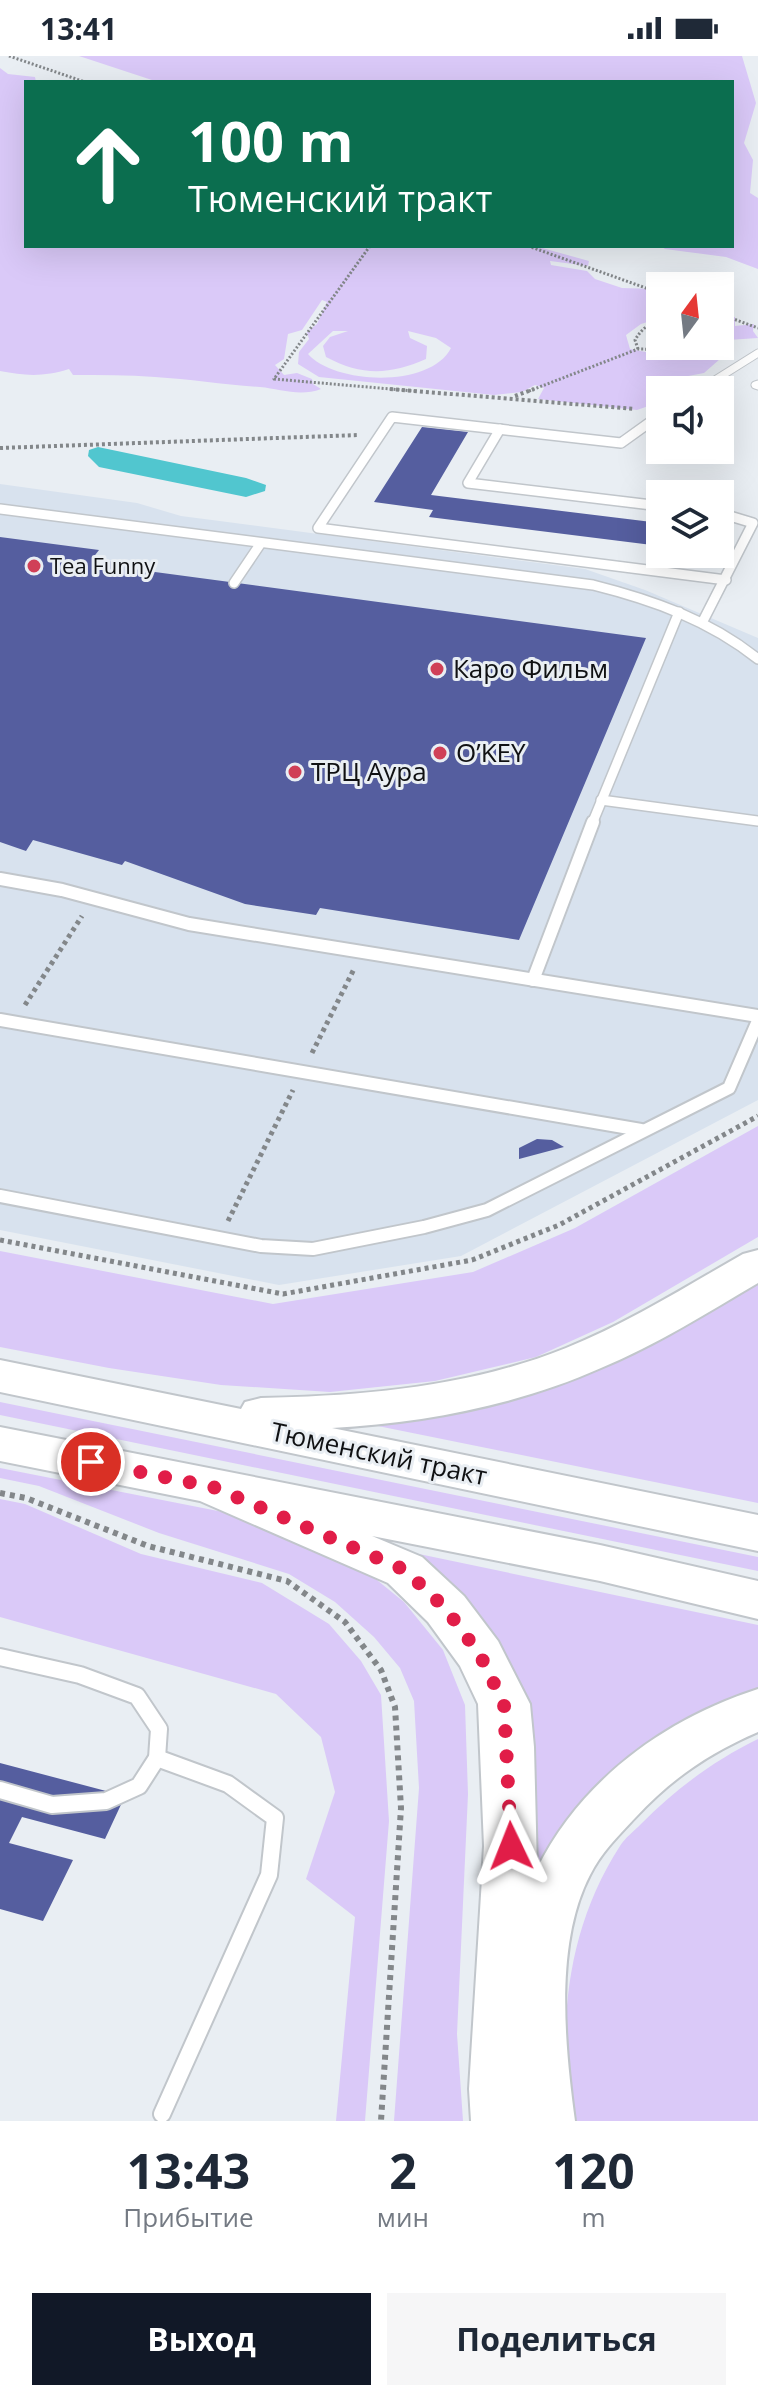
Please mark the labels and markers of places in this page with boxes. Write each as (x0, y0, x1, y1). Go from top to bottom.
place label: Tea Funny (50, 550, 156, 580)
marker: Tea Funny (25, 557, 43, 575)
place label: Каро Фильм (453, 650, 608, 686)
marker: Каро Фильм (428, 660, 446, 678)
place label: O’KEY (456, 734, 526, 770)
marker: O’KEY (431, 744, 449, 762)
place label: ТРЦ Аура (311, 753, 427, 789)
marker: ТРЦ Аура (286, 763, 304, 781)
pin (57, 1428, 125, 1496)

